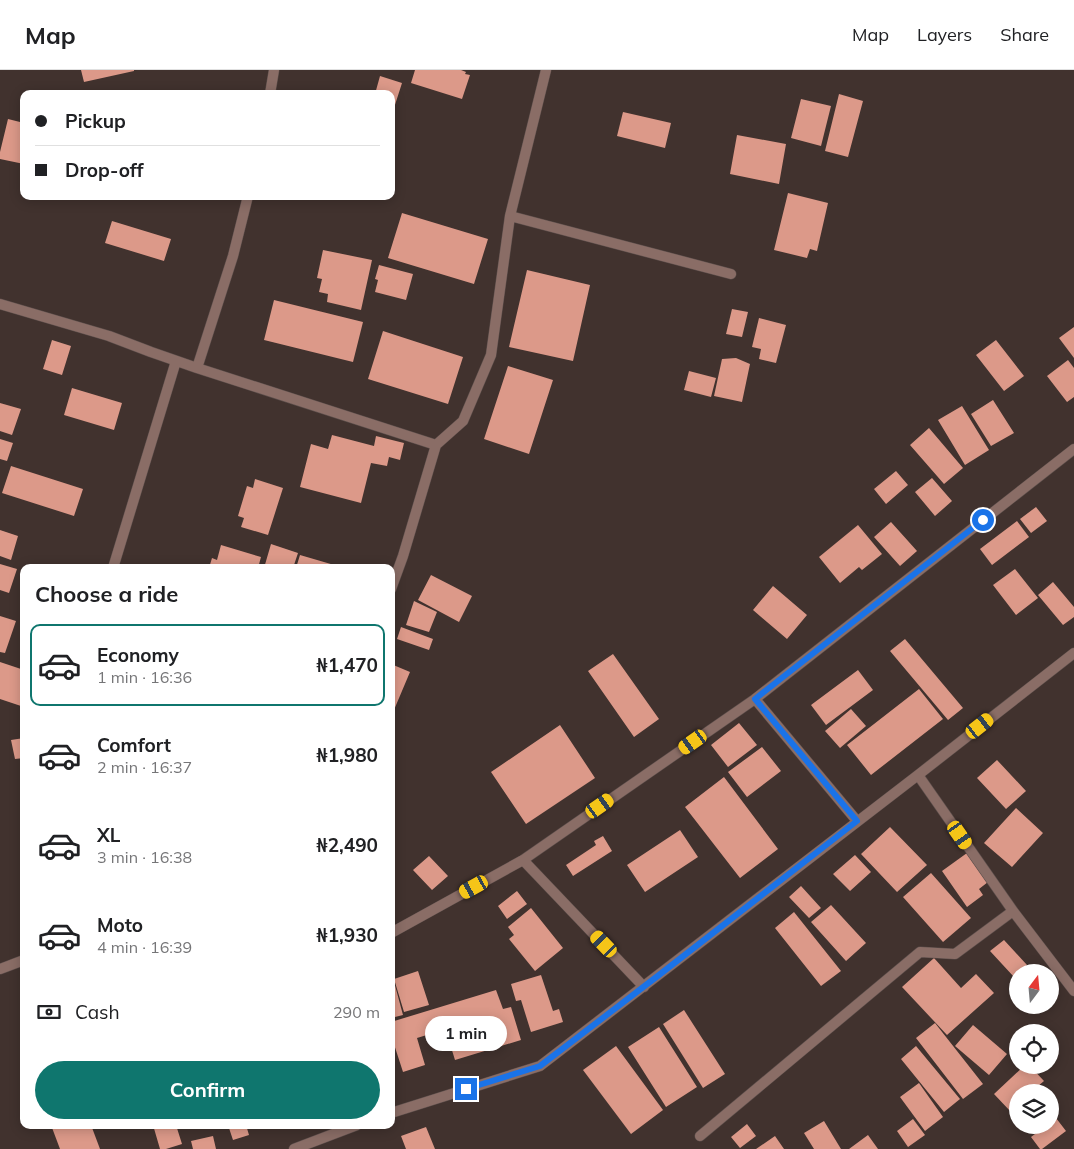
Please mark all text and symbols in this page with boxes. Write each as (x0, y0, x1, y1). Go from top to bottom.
text: Map (25, 20, 76, 50)
text: Map (852, 23, 889, 46)
text: Layers (917, 23, 972, 46)
text: Share (1000, 23, 1049, 46)
text: Pickup (65, 109, 126, 133)
text: Drop-off (65, 158, 143, 182)
route start (972, 509, 994, 531)
text: Choose a ride (35, 580, 178, 608)
icon: car (37, 643, 82, 688)
text: Economy (97, 643, 179, 667)
text: ₦1,470 (316, 653, 378, 677)
text: 1 min · 16:36 (97, 667, 192, 687)
car (963, 711, 996, 741)
car (676, 727, 709, 757)
icon: car (37, 733, 82, 778)
text: Comfort (97, 733, 171, 757)
text: ₦1,980 (316, 743, 378, 767)
text: 2 min · 16:37 (97, 757, 192, 777)
car (583, 791, 616, 821)
car (945, 818, 974, 852)
icon: car (37, 823, 82, 868)
text: XL (97, 823, 120, 847)
text: ₦2,490 (316, 833, 378, 857)
text: 3 min · 16:38 (97, 847, 192, 867)
car (457, 873, 490, 901)
icon: car (37, 913, 82, 958)
text: Moto (97, 913, 143, 937)
text: ₦1,930 (316, 923, 378, 947)
car (588, 928, 619, 960)
text: 4 min · 16:39 (97, 937, 192, 957)
north arrow (1009, 964, 1059, 1014)
map controls (1009, 964, 1059, 1134)
icon: cash (35, 998, 63, 1026)
text: Cash (75, 1000, 120, 1024)
text: 290 m (333, 1002, 380, 1022)
callout: 1 min (425, 1016, 507, 1052)
text: 1 min (445, 1023, 487, 1043)
button: locate (1009, 1024, 1059, 1074)
button: Confirm (35, 1061, 380, 1119)
route end (455, 1078, 477, 1100)
button: layers (1009, 1084, 1059, 1134)

